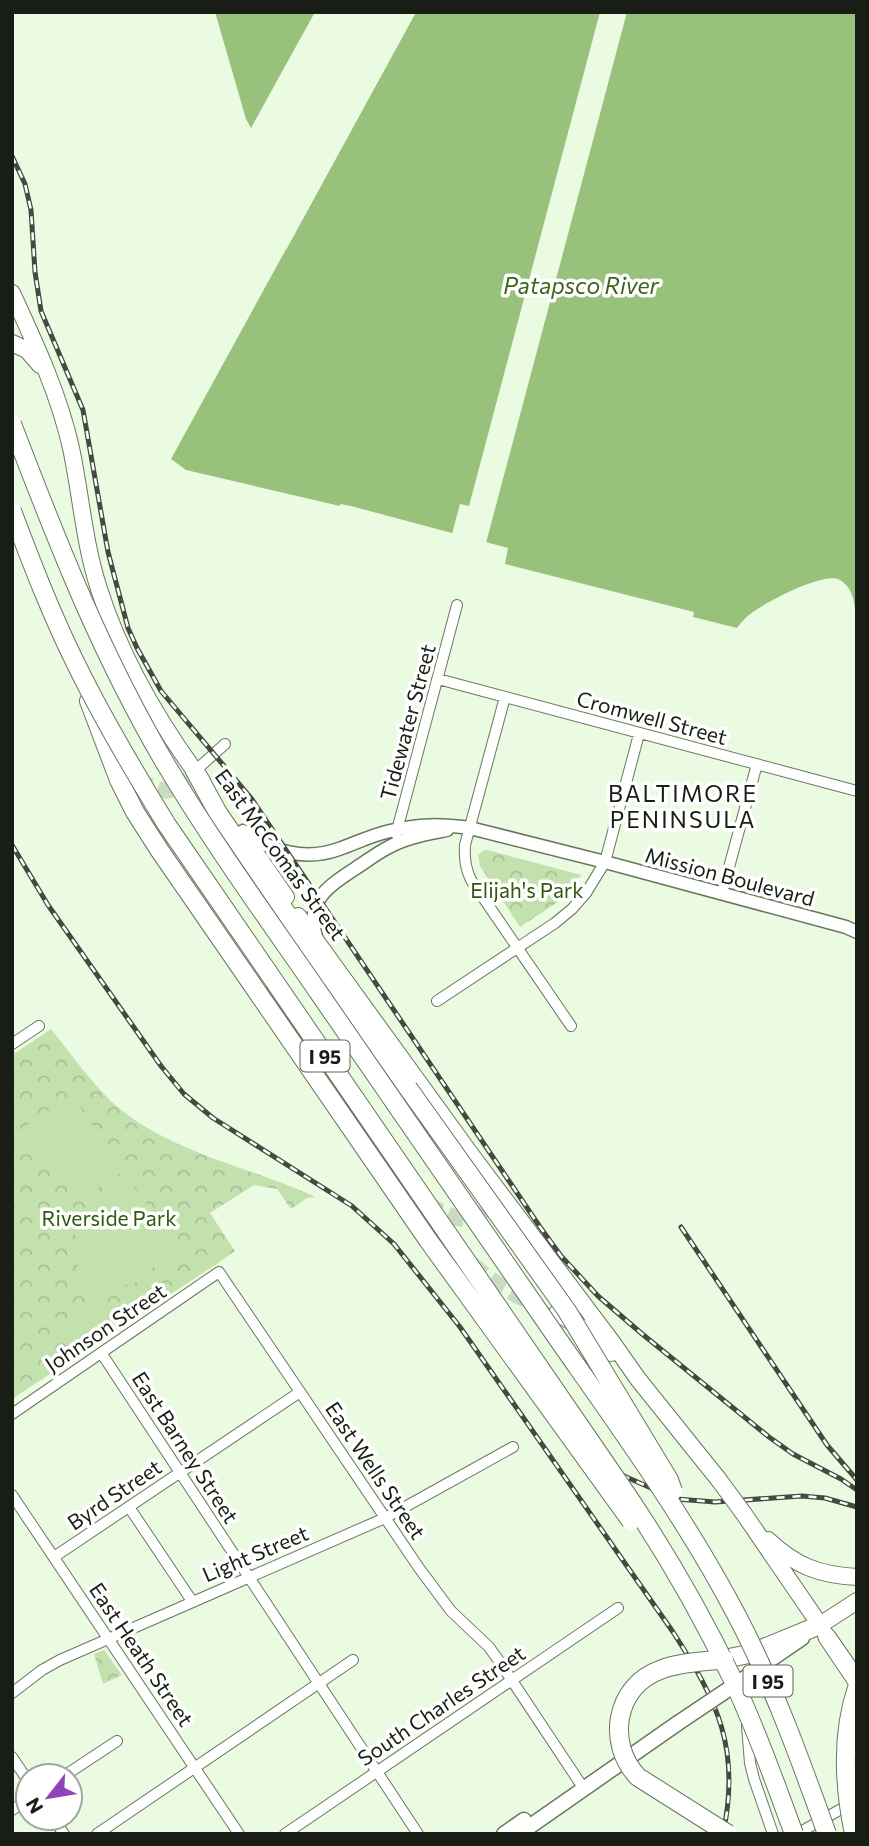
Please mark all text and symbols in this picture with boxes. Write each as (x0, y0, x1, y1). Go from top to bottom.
water label: Patapsco River (503, 271, 660, 299)
street label: Tidewater Street (374, 641, 440, 803)
street label: Cromwell Street (574, 685, 730, 749)
street label: East McComas Street (211, 764, 351, 944)
district label: BALTIMORE PENINSULA (608, 779, 758, 833)
street label: Mission Boulevard (643, 841, 817, 911)
park label: Elijah's Park (470, 877, 584, 902)
road number: I 95 (300, 1040, 350, 1072)
park label: Riverside Park (41, 1205, 177, 1230)
street label: Johnson Street (40, 1277, 170, 1377)
street label: East Barney Street (128, 1367, 244, 1527)
street label: East Wells Street (321, 1397, 431, 1543)
street label: Byrd Street (62, 1453, 166, 1535)
street label: Light Street (198, 1519, 312, 1587)
street label: East Heath Street (85, 1578, 199, 1730)
street label: South Charles Street (353, 1640, 529, 1770)
road number: I 95 (744, 1666, 792, 1696)
north arrow (14, 1762, 84, 1832)
text: N (20, 1794, 48, 1818)

